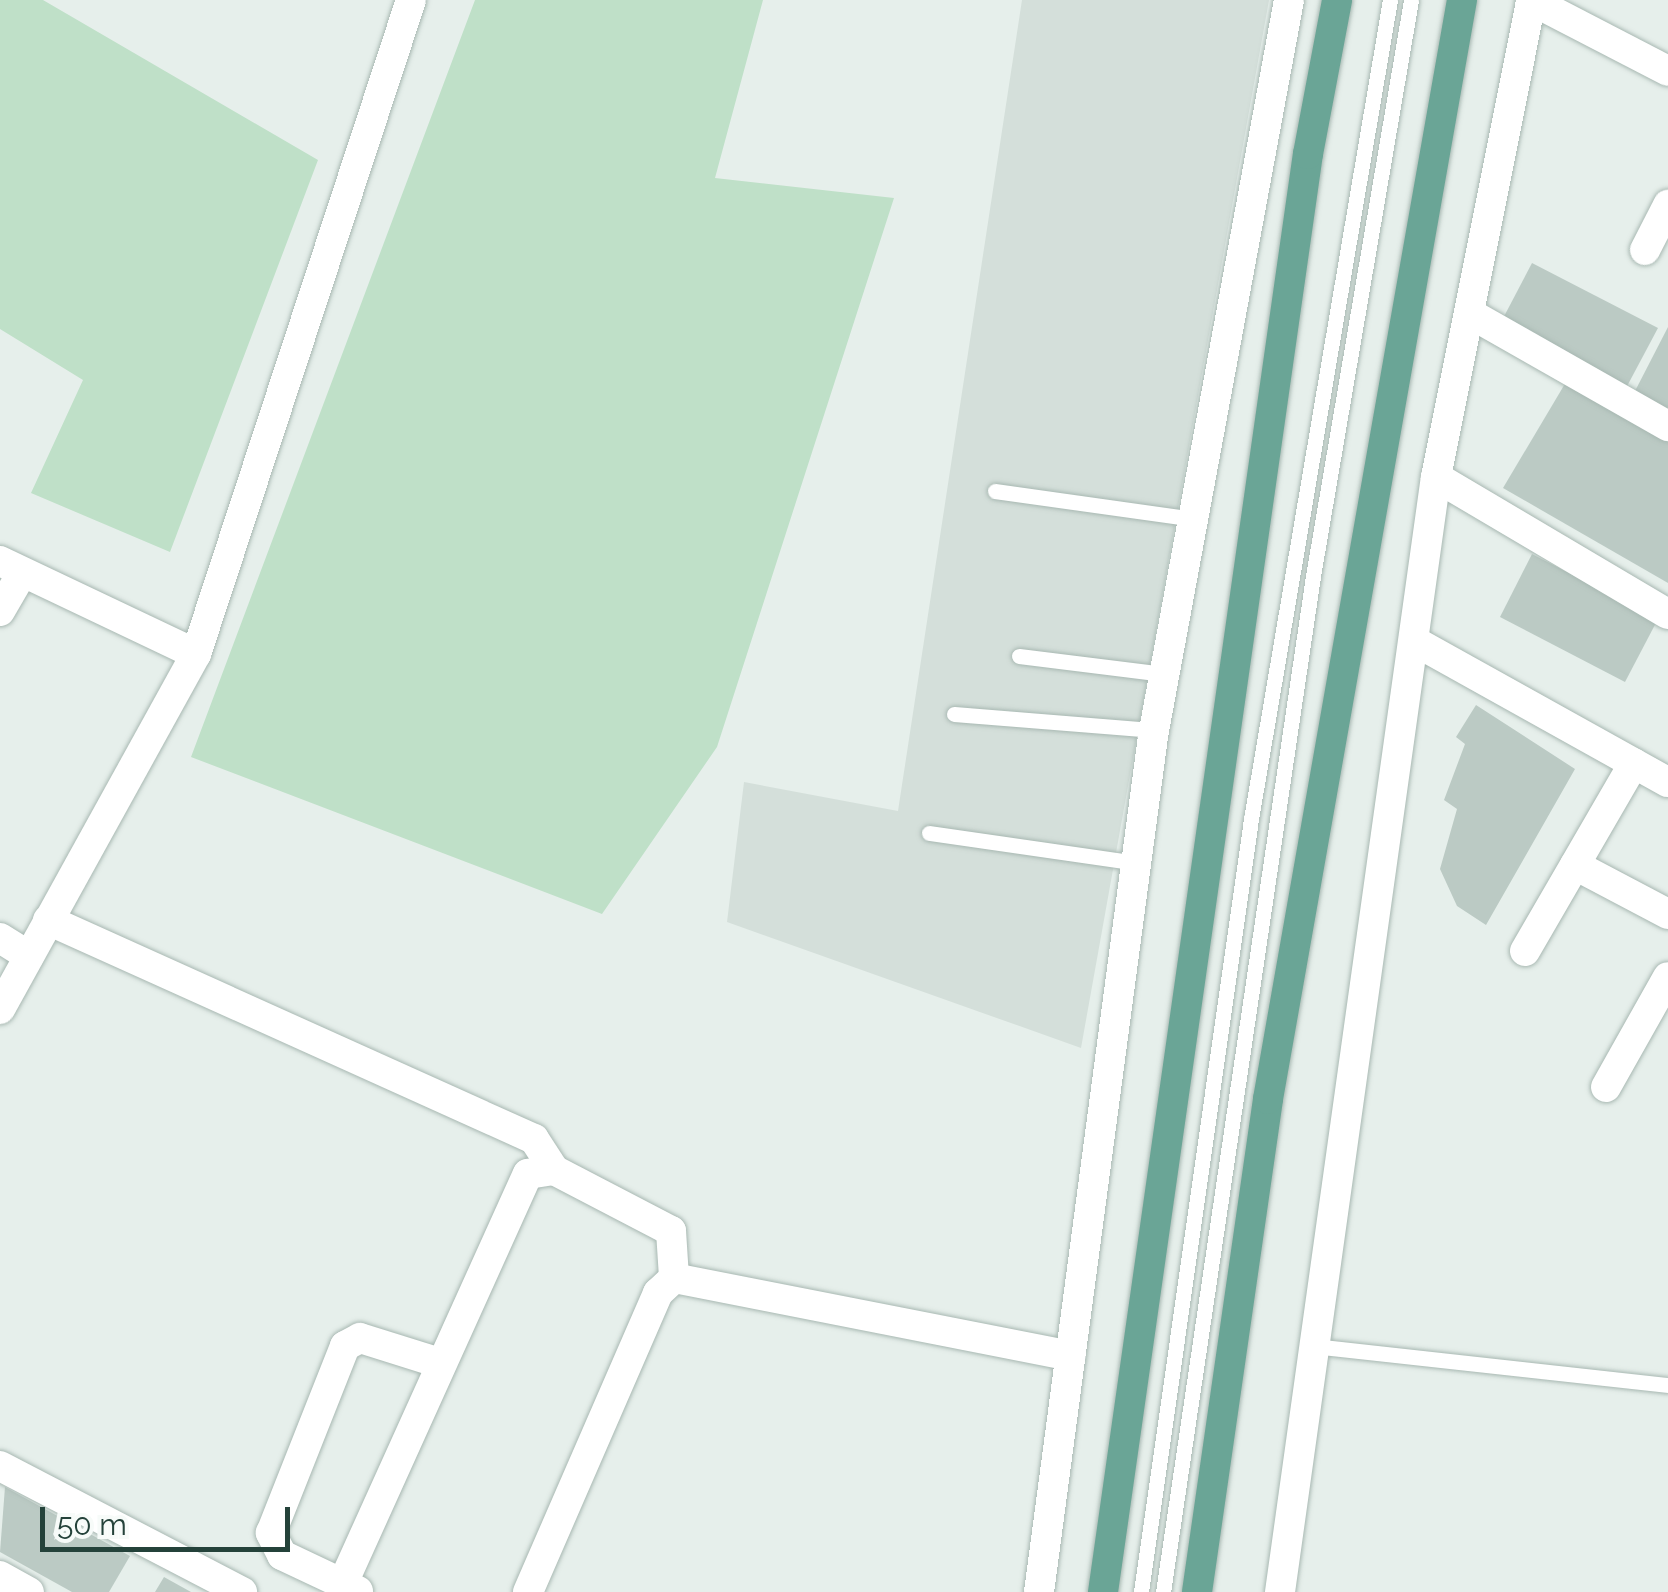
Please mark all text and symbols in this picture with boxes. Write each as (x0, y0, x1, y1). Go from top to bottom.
scale bar (45, 1487, 295, 1549)
text: 50 m (57, 1507, 127, 1542)

